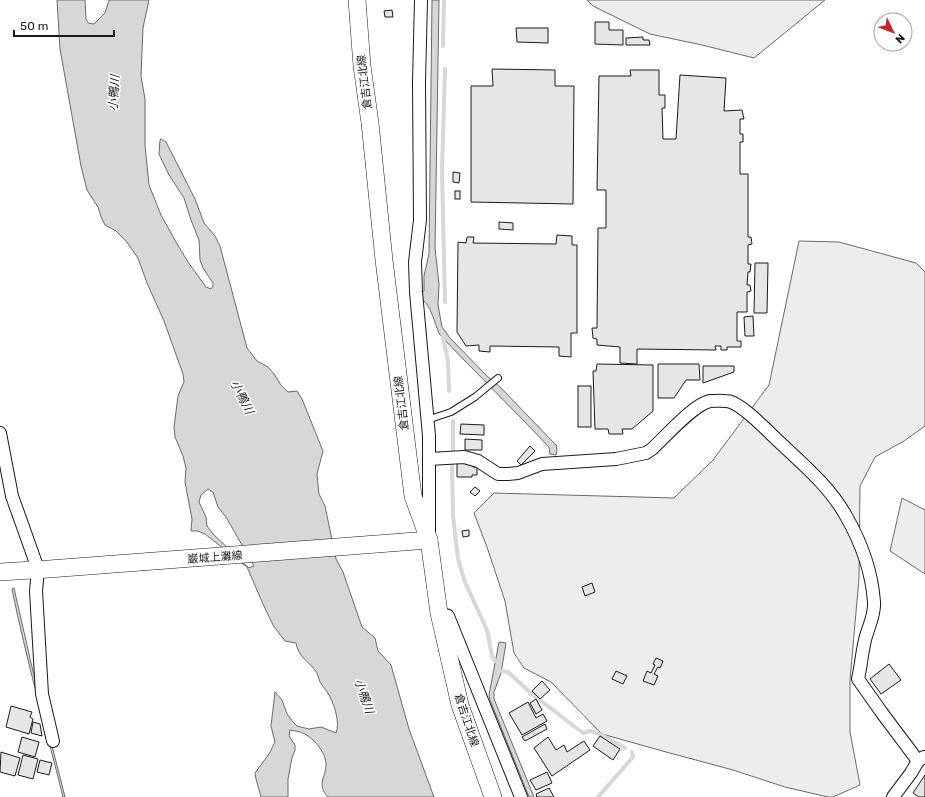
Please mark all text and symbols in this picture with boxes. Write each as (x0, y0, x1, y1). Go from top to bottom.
scale bar (14, 12, 114, 38)
north arrow (873, 12, 913, 52)
text: 50 m (20, 19, 48, 33)
text: N (892, 31, 907, 46)
street label: 倉吉江北線 (355, 54, 374, 110)
water label: 小鴨川 (106, 73, 122, 111)
street label: 倉吉江北線 (392, 375, 411, 431)
water label: 小鴨川 (228, 378, 257, 418)
street label: 巌城上灘線 (187, 549, 243, 566)
water label: 小鴨川 (352, 677, 377, 717)
street label: 倉吉江北線 (452, 692, 481, 748)

